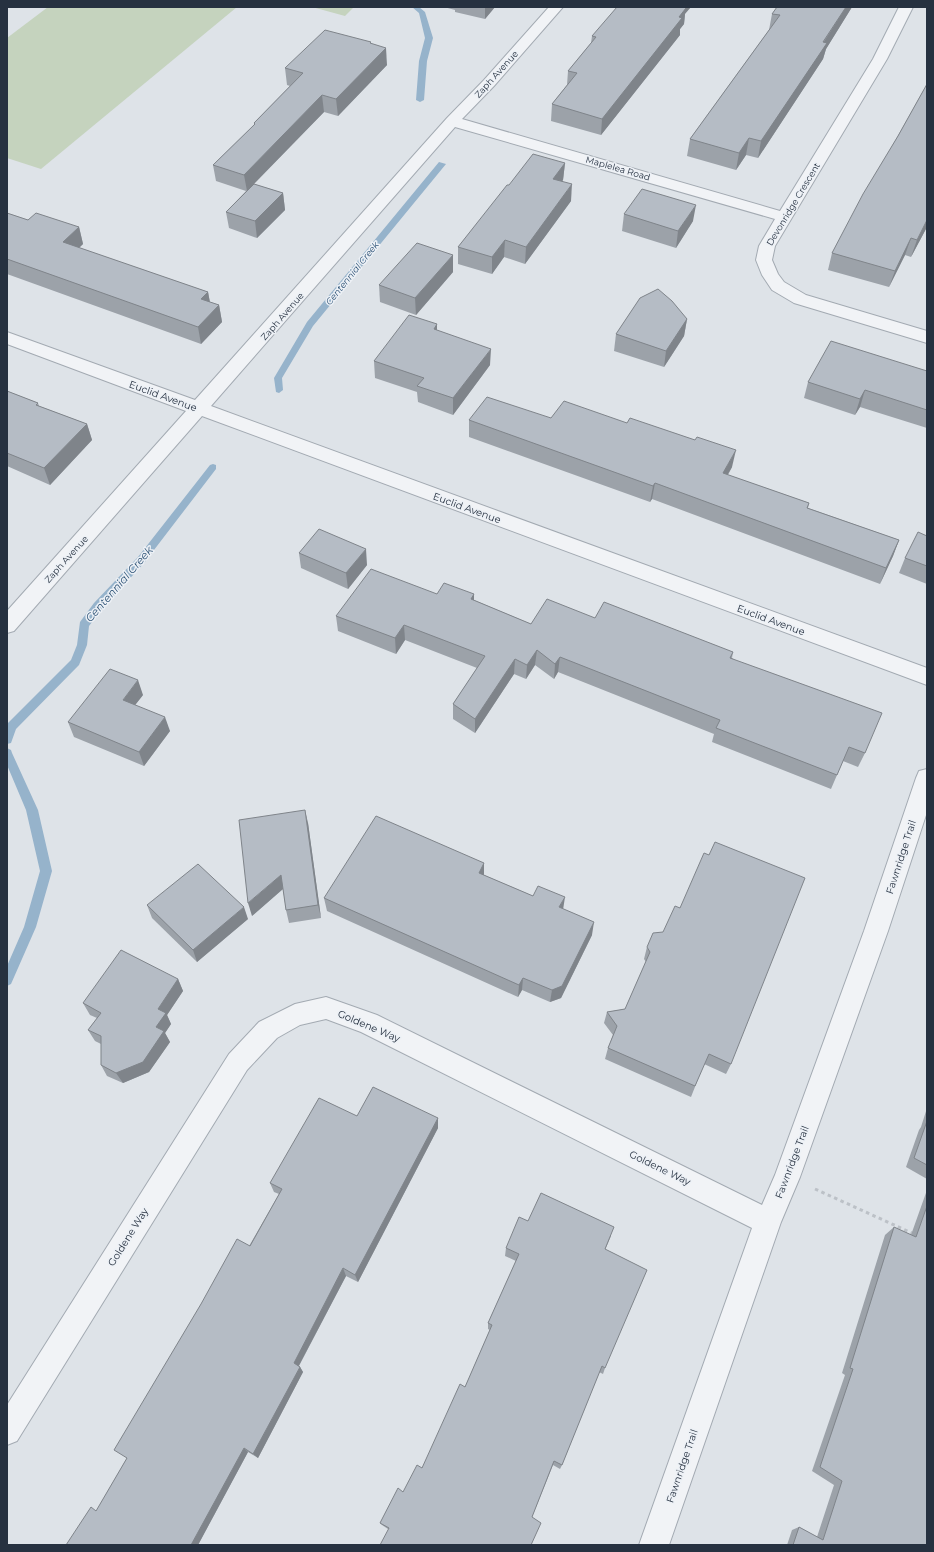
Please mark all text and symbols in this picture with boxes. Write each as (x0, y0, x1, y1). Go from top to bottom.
street label: Zaph Avenue (472, 48, 520, 100)
street label: Maplelea Road (584, 154, 652, 182)
street label: Devonridge Crescent (764, 160, 822, 248)
water label: Centennial Creek (323, 239, 381, 307)
street label: Zaph Avenue (258, 289, 306, 342)
street label: Euclid Avenue (127, 378, 199, 414)
street label: Euclid Avenue (431, 490, 503, 526)
street label: Zaph Avenue (42, 533, 90, 585)
water label: Centennial Creek (82, 543, 156, 625)
street label: Euclid Avenue (735, 602, 807, 638)
street label: Fawnridge Trail (883, 818, 919, 896)
street label: Goldene Way (336, 1007, 403, 1045)
street label: Fawnridge Trail (772, 1124, 812, 1200)
street label: Goldene Way (627, 1148, 693, 1189)
street label: Goldene Way (105, 1205, 151, 1269)
street label: Fawnridge Trail (663, 1428, 701, 1504)

